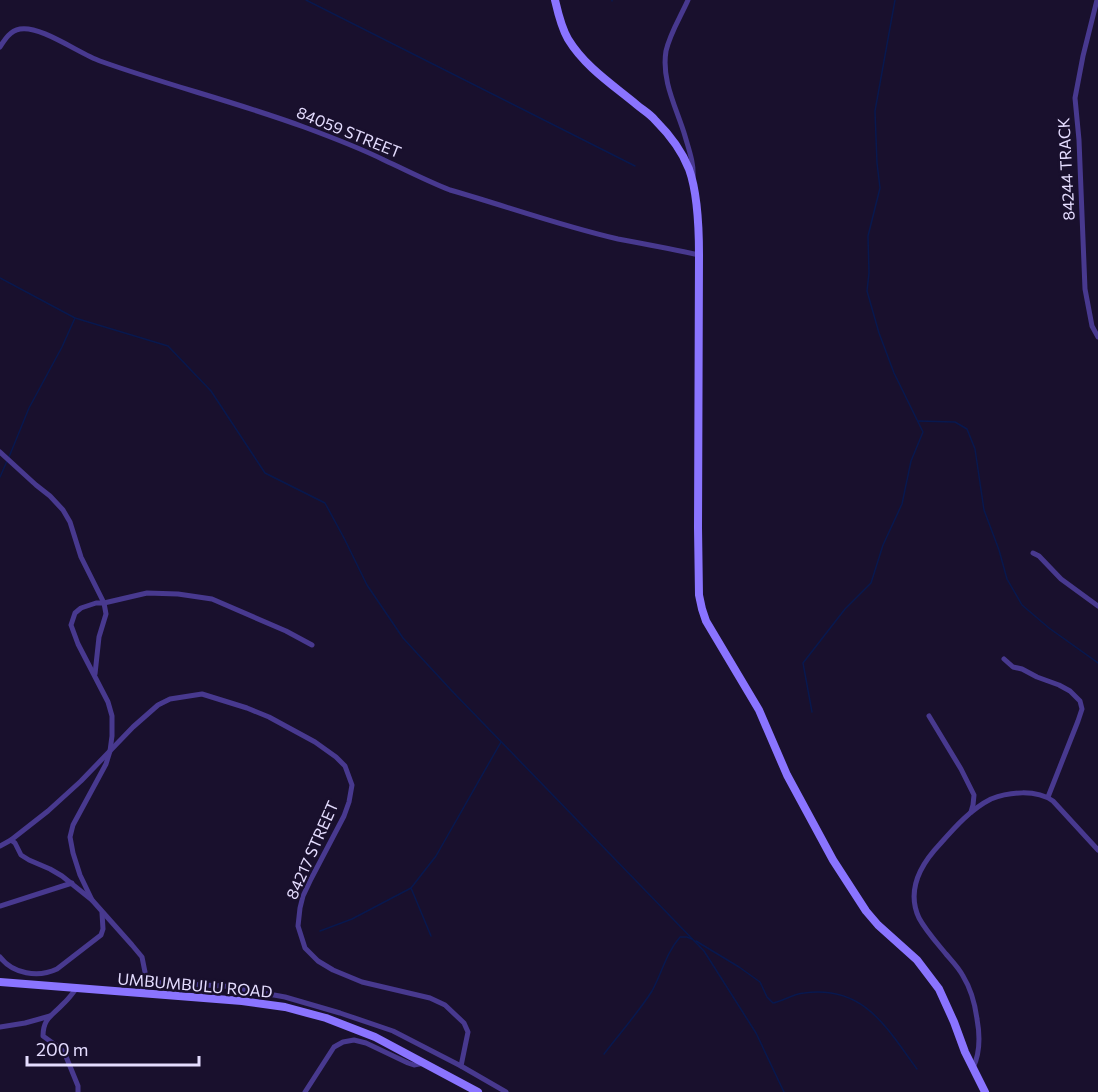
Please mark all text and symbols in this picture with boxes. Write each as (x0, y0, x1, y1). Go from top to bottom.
street label: 84059 STREET (294, 102, 404, 161)
street label: 84244 TRACK (1053, 117, 1078, 221)
street label: 84217 STREET (281, 798, 342, 902)
street label: UMBUMBULU ROAD (117, 968, 273, 1001)
scale bar (27, 1029, 200, 1067)
text: 200 m (36, 1038, 89, 1060)

